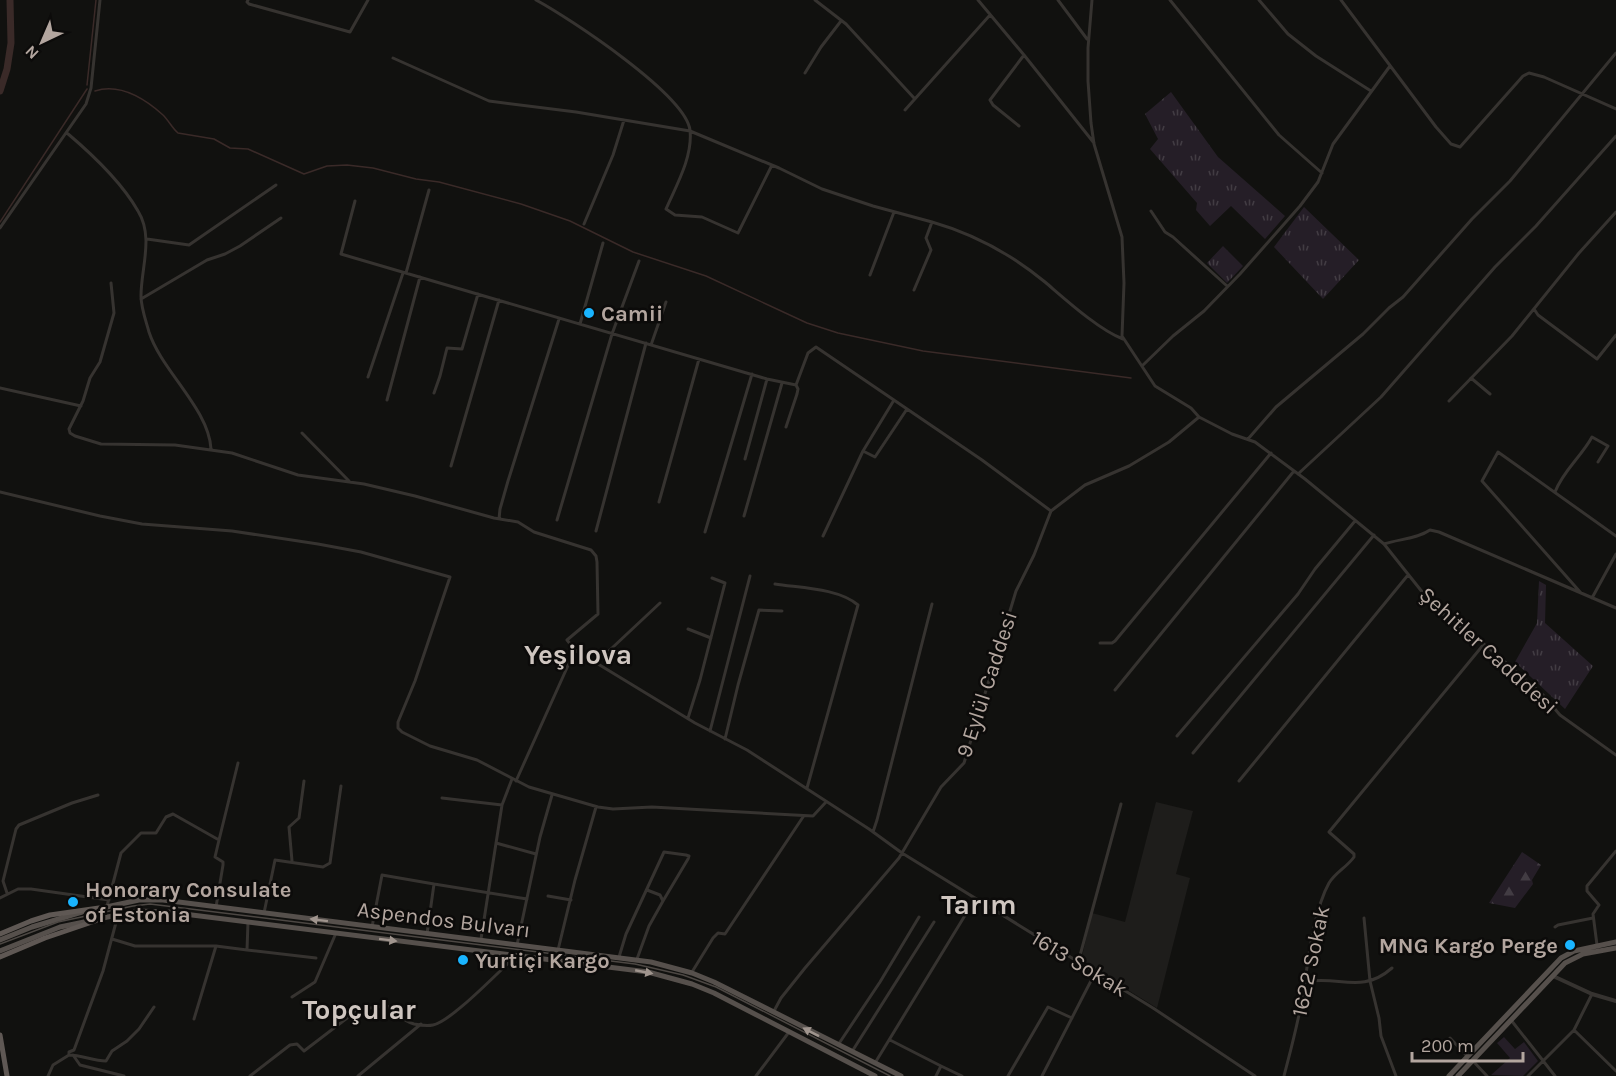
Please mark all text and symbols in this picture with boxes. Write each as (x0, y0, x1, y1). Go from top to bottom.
north arrow (12, 12, 72, 72)
text: N (21, 42, 43, 63)
place label: Camii (601, 301, 663, 327)
marker: Camii (582, 306, 596, 320)
street label: Şehitler Cadddesi (1414, 582, 1563, 720)
street label: 9 Eylül Caddesi (951, 608, 1023, 761)
district label: Yeşilova (524, 638, 632, 671)
place label: Honorary Consulate of Estonia (85, 877, 291, 928)
district label: Tarım (941, 888, 1017, 921)
marker: Honorary Consulate of Estonia (66, 895, 80, 909)
street label: Aspendos Bulvarı (356, 896, 532, 944)
street label: 1622 Sokak (1287, 903, 1335, 1019)
one-way arrow (310, 915, 329, 925)
street label: 1613 Sokak (1027, 925, 1132, 1003)
place label: MNG Kargo Perge (1379, 933, 1558, 959)
one-way arrow (378, 935, 397, 944)
marker: MNG Kargo Perge (1563, 938, 1577, 952)
place label: Yurtiçi Kargo (475, 948, 610, 974)
marker: Yurtiçi Kargo (456, 953, 470, 967)
one-way arrow (634, 967, 653, 976)
district label: Topçular (302, 993, 416, 1026)
scale bar (1412, 1025, 1523, 1063)
one-way arrow (802, 1027, 819, 1037)
text: 200 m (1421, 1035, 1474, 1057)

